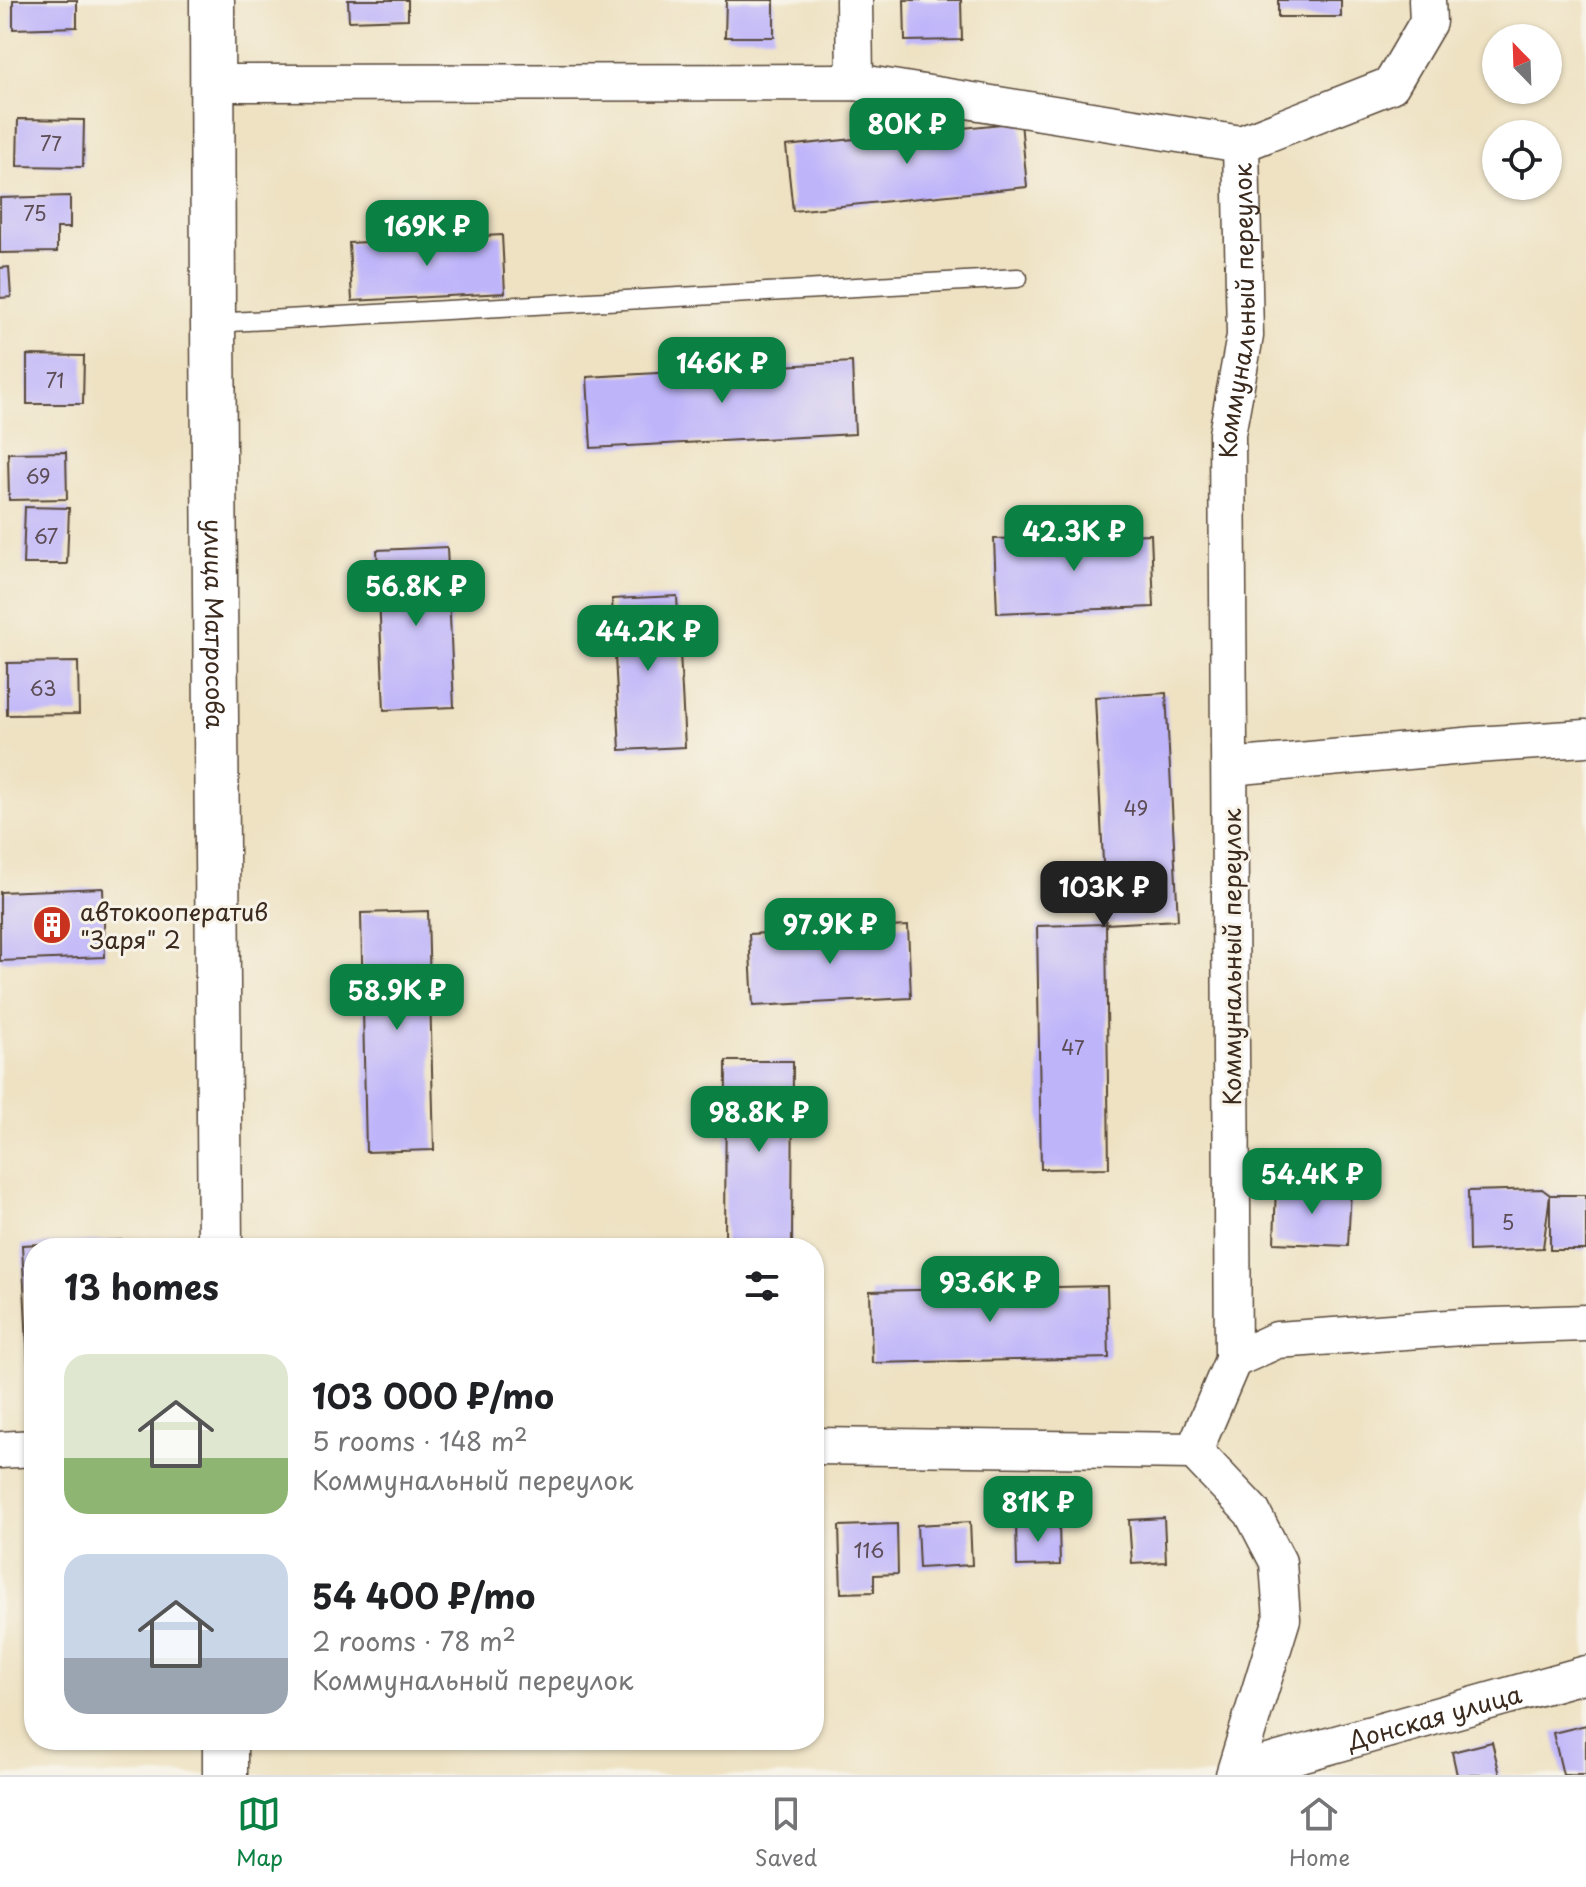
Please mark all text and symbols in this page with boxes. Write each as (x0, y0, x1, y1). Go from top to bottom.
north arrow (1482, 24, 1562, 104)
map controls (1482, 24, 1562, 200)
pin: 80K ₽ (851, 98, 963, 166)
text: 80K ₽ (867, 104, 947, 143)
button: locate (1482, 120, 1562, 200)
house number: 77 (40, 128, 62, 158)
street label: Коммунальный переулок (1209, 162, 1263, 459)
house number: 75 (23, 198, 47, 228)
pin: 169K ₽ (362, 200, 492, 268)
text: 169K ₽ (384, 206, 470, 245)
pin: 146K ₽ (657, 337, 787, 405)
text: 146K ₽ (676, 343, 768, 382)
house number: 71 (46, 365, 64, 395)
house number: 69 (25, 461, 51, 491)
pin: 42.3K ₽ (1000, 505, 1148, 573)
text: 42.3K ₽ (1022, 511, 1126, 550)
street label: улица Матросова (196, 519, 234, 729)
house number: 67 (34, 521, 58, 551)
pin: 56.8K ₽ (342, 560, 490, 628)
text: 56.8K ₽ (365, 566, 467, 605)
pin: 44.2K ₽ (574, 605, 722, 673)
text: 44.2K ₽ (595, 611, 701, 650)
house number: 63 (30, 673, 56, 703)
house number: 49 (1124, 793, 1148, 823)
street label: Коммунальный переулок (1213, 808, 1249, 1105)
pin: 103K ₽ (1039, 861, 1169, 929)
text: 103K ₽ (1058, 867, 1150, 906)
place label: автокооператив "Заря" 2 (80, 893, 268, 957)
pin: 97.9K ₽ (756, 898, 904, 966)
building icon: автокооператив "Заря" 2 (31, 904, 73, 946)
text: 97.9K ₽ (783, 904, 877, 943)
pin: 58.9K ₽ (323, 964, 471, 1032)
text: 58.9K ₽ (348, 970, 446, 1009)
house number: 47 (1061, 1032, 1085, 1062)
pin: 98.8K ₽ (685, 1086, 833, 1154)
text: 98.8K ₽ (709, 1092, 809, 1131)
pin: 54.4K ₽ (1238, 1148, 1386, 1216)
text: 54.4K ₽ (1260, 1154, 1364, 1193)
house number: 5 (1502, 1207, 1514, 1237)
pin: 93.6K ₽ (916, 1256, 1064, 1324)
text: 13 homes (64, 1260, 219, 1312)
text: 93.6K ₽ (939, 1262, 1041, 1301)
icon: filters (740, 1264, 784, 1308)
text: 103 000 ₽/mo (312, 1369, 554, 1421)
icon: home (128, 1386, 224, 1482)
text: 5 rooms · 148 m² (312, 1421, 528, 1460)
text: Коммунальный переулок (312, 1460, 634, 1499)
pin: 81K ₽ (982, 1476, 1094, 1544)
text: 81K ₽ (1001, 1482, 1075, 1521)
house number: 116 (854, 1535, 884, 1565)
text: 54 400 ₽/mo (312, 1569, 535, 1621)
icon: home (128, 1586, 224, 1682)
text: 2 rooms · 78 m² (312, 1621, 516, 1660)
text: Коммунальный переулок (312, 1660, 634, 1699)
street label: Донская улица (1342, 1675, 1525, 1758)
tab: Map (236, 1792, 283, 1873)
tab: Saved (755, 1792, 817, 1873)
tab: Home (1289, 1792, 1350, 1873)

